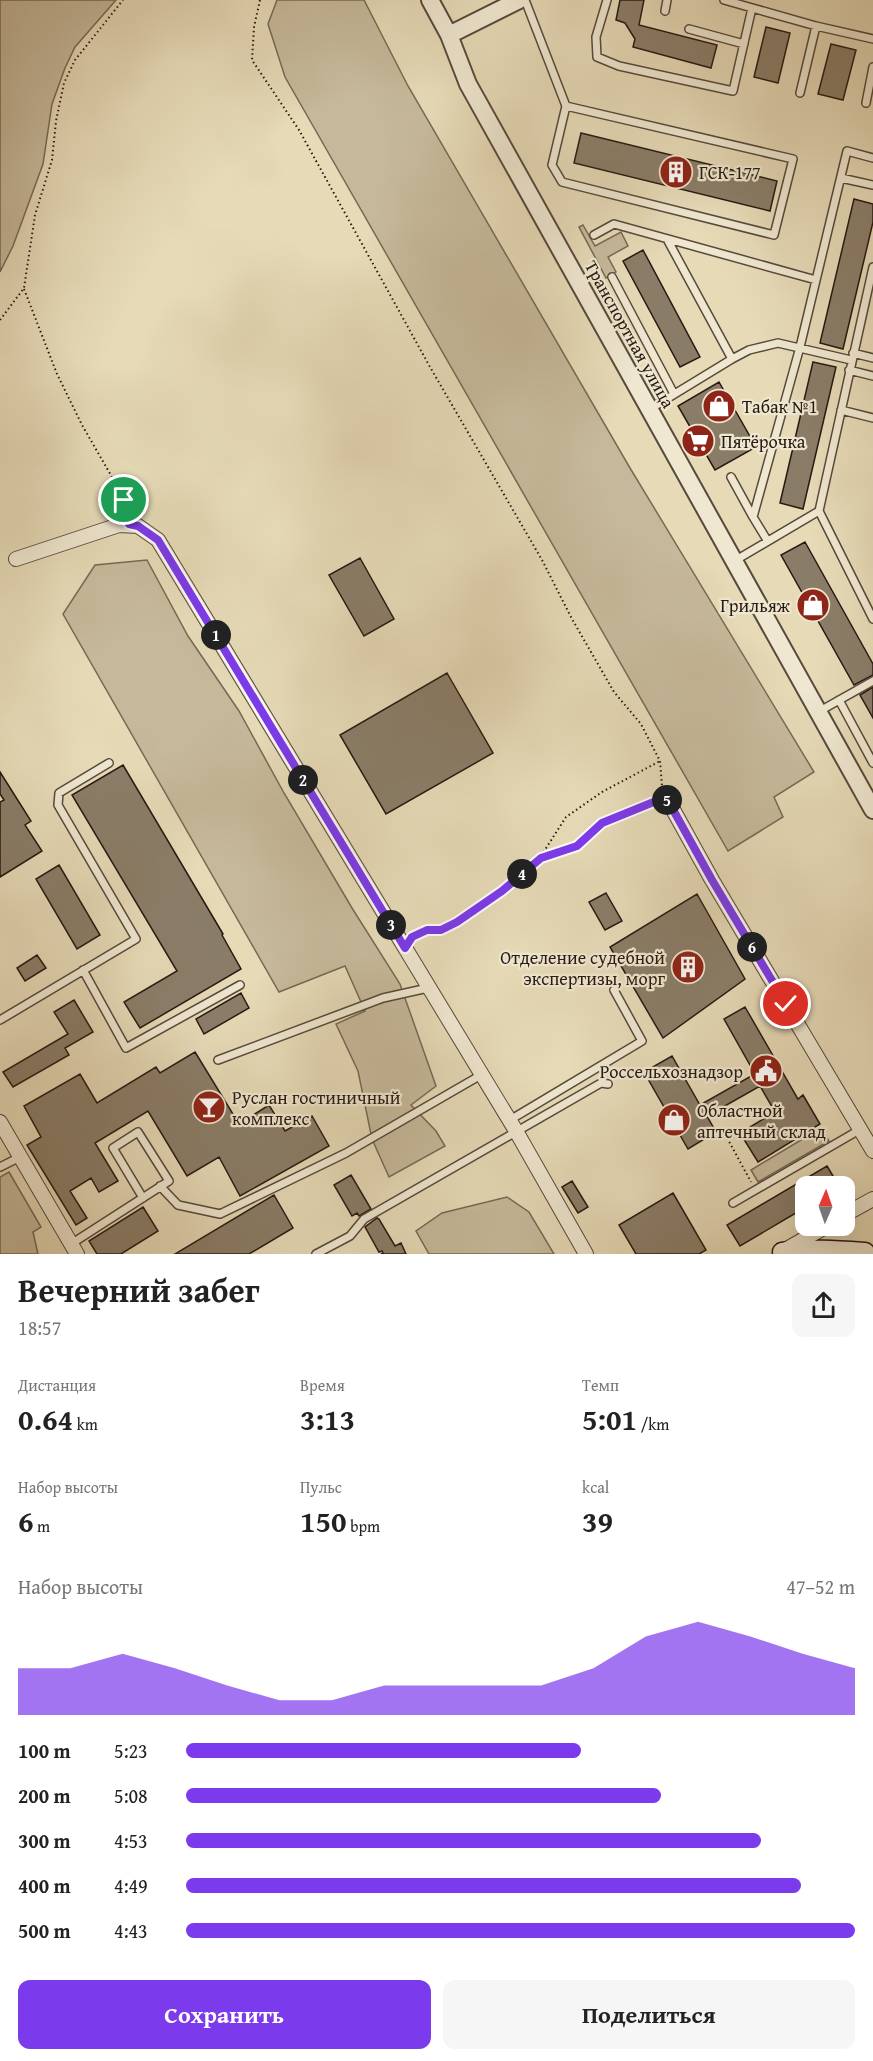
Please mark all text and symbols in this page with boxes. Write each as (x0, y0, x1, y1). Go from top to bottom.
building icon: ГСК-177 (658, 154, 694, 190)
place label: ГСК-177 (699, 159, 761, 186)
street label: Транспортная улица (578, 255, 682, 413)
shop icon: Табак №1 (701, 388, 737, 424)
place label: Табак №1 (742, 393, 818, 420)
supermarket icon: Пятёрочка (680, 423, 716, 459)
place label: Пятёрочка (721, 428, 806, 455)
pin (98, 474, 149, 525)
icon: arrive (107, 483, 140, 516)
shop icon: Грильяж (795, 587, 831, 623)
place label: Грильяж (720, 592, 791, 619)
pin: 1 (201, 620, 231, 650)
text: 1 (212, 623, 220, 647)
pin: 2 (288, 765, 318, 795)
text: 2 (299, 768, 307, 792)
pin: 5 (652, 785, 682, 815)
text: 5 (663, 788, 671, 812)
pin: 4 (507, 859, 537, 889)
text: 4 (518, 862, 526, 886)
pin: 3 (376, 910, 406, 940)
text: 3 (387, 913, 395, 937)
pin: 6 (737, 932, 767, 962)
text: 6 (748, 935, 756, 959)
place label: Отделение судебной экспертизы, морг (500, 944, 665, 992)
building icon: Отделение судебной экспертизы, морг (670, 949, 706, 985)
pin (760, 978, 811, 1029)
icon: check (769, 987, 802, 1020)
public building icon: Россельхознадзор (748, 1053, 784, 1089)
place label: Россельхознадзор (600, 1058, 743, 1085)
place label: Руслан гостиничный комплекс (232, 1084, 401, 1132)
bar icon: Руслан гостиничный комплекс (191, 1089, 227, 1125)
place label: Областной аптечный склад (697, 1097, 826, 1145)
shop icon: Областной аптечный склад (656, 1102, 692, 1138)
north arrow (795, 1176, 855, 1236)
map controls (795, 1176, 855, 1236)
text: Вечерний забег (18, 1266, 260, 1314)
button: share (792, 1274, 855, 1337)
text: 18:57 (18, 1313, 61, 1342)
text: Дистанция (18, 1373, 96, 1397)
text: Время (300, 1373, 345, 1397)
text: Темп (582, 1373, 619, 1397)
text: 0.64 (18, 1397, 73, 1441)
text: 3:13 (300, 1397, 355, 1441)
text: 5:01 (582, 1397, 637, 1441)
text: km (73, 1412, 98, 1436)
text: /km (637, 1412, 669, 1436)
text: Набор высоты (18, 1475, 118, 1499)
text: Пульс (300, 1475, 342, 1499)
text: kcal (582, 1475, 609, 1499)
text: 6 (18, 1499, 34, 1543)
text: 150 (300, 1499, 347, 1543)
text: 39 (582, 1499, 613, 1543)
text: m (34, 1514, 50, 1538)
text: bpm (347, 1514, 380, 1538)
text: Набор высоты (18, 1572, 143, 1601)
text: 47–52 m (786, 1572, 855, 1601)
text: 100 m (18, 1736, 71, 1765)
text: 5:23 (114, 1736, 148, 1765)
text: 200 m (18, 1781, 71, 1810)
text: 5:08 (114, 1781, 148, 1810)
text: 300 m (18, 1826, 71, 1855)
text: 4:53 (114, 1826, 148, 1855)
text: 400 m (18, 1871, 71, 1900)
text: 4:49 (114, 1871, 148, 1900)
text: 500 m (18, 1916, 71, 1945)
text: 4:43 (114, 1916, 148, 1945)
button: Сохранить (18, 1980, 431, 2049)
button: Поделиться (443, 1980, 855, 2049)

